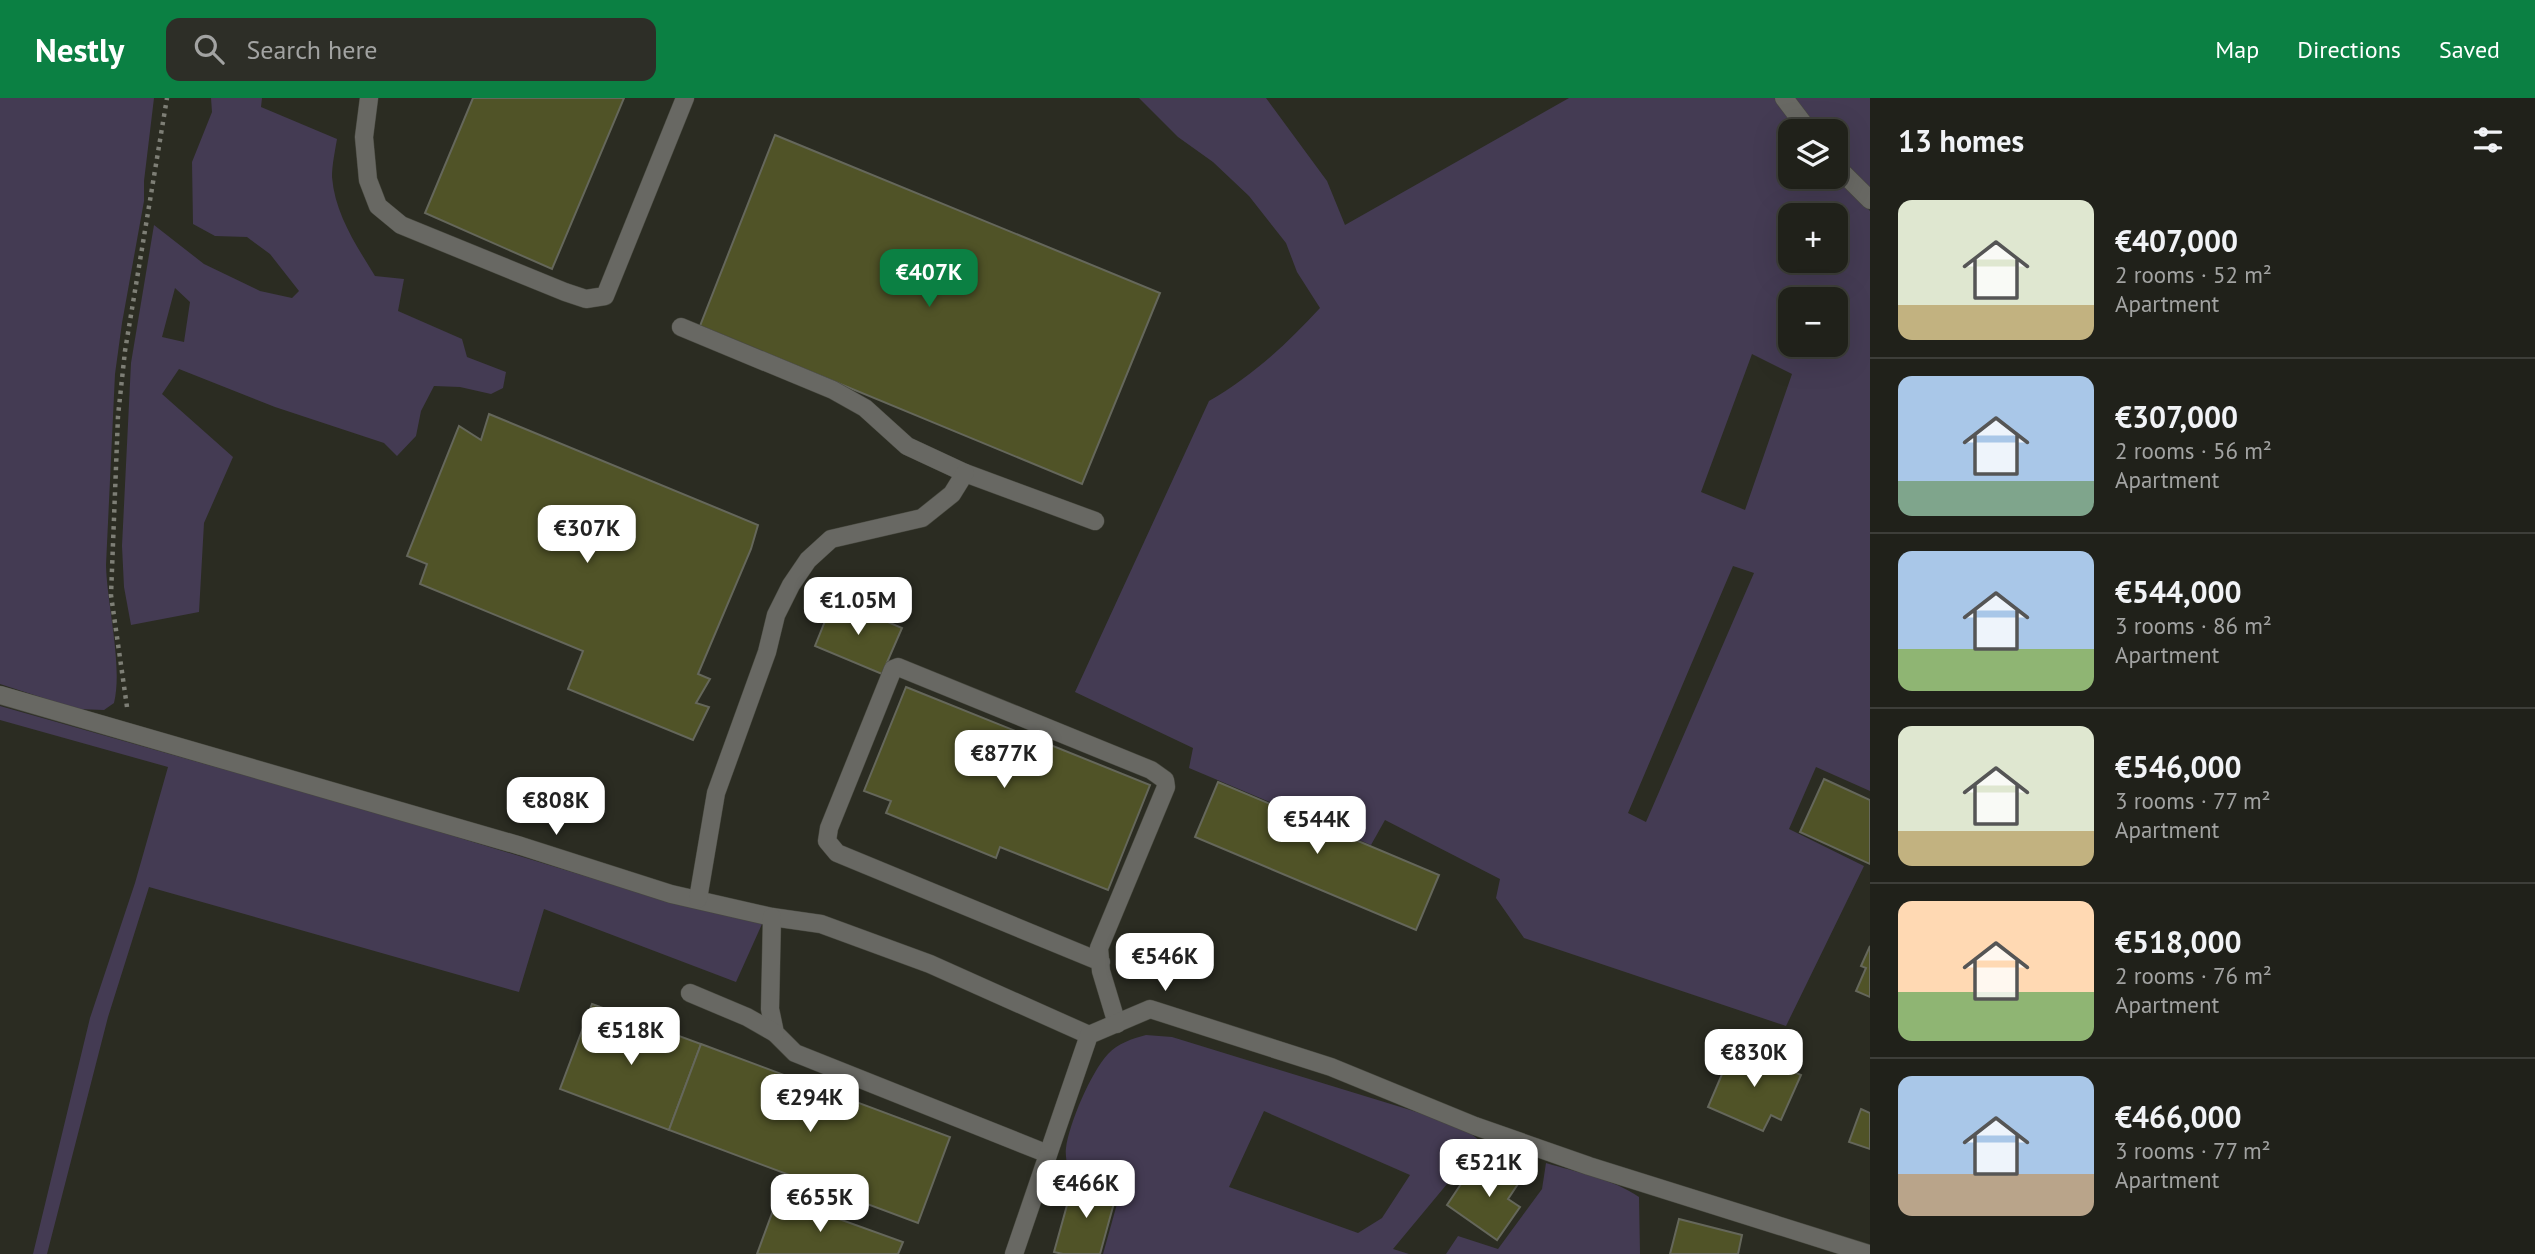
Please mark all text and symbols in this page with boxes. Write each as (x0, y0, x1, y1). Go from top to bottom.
search box (166, 18, 656, 81)
text: Nestly (35, 28, 124, 71)
icon: search (190, 30, 228, 68)
text: Search here (246, 33, 378, 66)
text: Map (2215, 34, 2259, 65)
text: Directions (2297, 34, 2401, 65)
text: Saved (2439, 34, 2500, 65)
map controls (1778, 119, 1848, 357)
button: layers (1778, 119, 1848, 189)
text: 13 homes (1898, 121, 2024, 160)
icon: filters (2469, 121, 2507, 159)
button: + (1778, 203, 1848, 273)
text: €407,000 (2115, 221, 2238, 260)
icon: home (1954, 228, 2038, 312)
pin: €407K (880, 250, 978, 309)
text: €407K (896, 257, 962, 286)
text: 2 rooms · 52 m² (2115, 260, 2272, 289)
button: − (1778, 287, 1848, 357)
text: Apartment (2115, 289, 2219, 318)
text: €307,000 (2115, 397, 2238, 436)
icon: home (1954, 404, 2038, 488)
text: 2 rooms · 56 m² (2115, 436, 2272, 465)
text: Apartment (2115, 465, 2219, 494)
pin: €307K (538, 505, 636, 565)
text: €307K (554, 513, 620, 542)
text: €544,000 (2115, 572, 2242, 611)
pin: €1.05M (801, 578, 915, 637)
icon: home (1954, 579, 2038, 663)
text: €1.05M (820, 585, 896, 614)
text: 3 rooms · 86 m² (2115, 611, 2272, 640)
text: Apartment (2115, 640, 2219, 669)
pin: €877K (955, 730, 1053, 790)
text: €877K (971, 738, 1037, 767)
text: €546,000 (2115, 747, 2242, 786)
icon: home (1954, 754, 2038, 838)
pin: €808K (507, 778, 605, 837)
text: €808K (523, 785, 589, 814)
text: 3 rooms · 77 m² (2115, 786, 2271, 815)
pin: €544K (1268, 796, 1366, 856)
text: €544K (1284, 804, 1350, 833)
text: Apartment (2115, 815, 2219, 844)
text: €518,000 (2115, 922, 2242, 961)
icon: home (1954, 929, 2038, 1013)
pin: €546K (1116, 934, 1214, 993)
text: €546K (1132, 941, 1198, 970)
text: 2 rooms · 76 m² (2115, 961, 2272, 990)
text: Apartment (2115, 990, 2219, 1019)
pin: €518K (582, 1007, 680, 1067)
text: €518K (598, 1015, 664, 1044)
pin: €830K (1705, 1030, 1803, 1089)
text: €830K (1721, 1037, 1787, 1066)
pin: €294K (761, 1074, 859, 1134)
text: €294K (777, 1082, 843, 1111)
text: €466,000 (2115, 1097, 2242, 1136)
icon: home (1954, 1104, 2038, 1188)
text: 3 rooms · 77 m² (2115, 1136, 2271, 1165)
pin: €521K (1440, 1140, 1538, 1199)
text: €521K (1456, 1147, 1522, 1176)
pin: €466K (1037, 1160, 1135, 1220)
text: Apartment (2115, 1165, 2219, 1194)
text: €466K (1053, 1168, 1119, 1197)
pin: €655K (771, 1174, 869, 1234)
text: €655K (787, 1182, 853, 1211)

